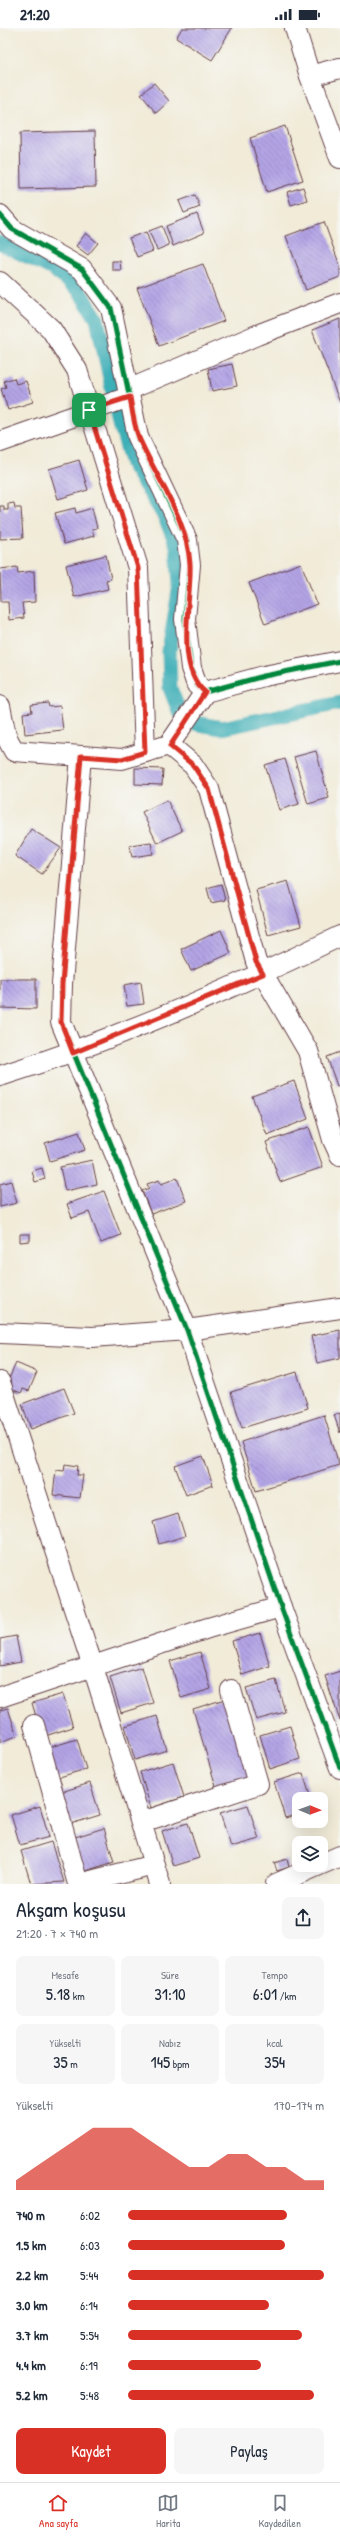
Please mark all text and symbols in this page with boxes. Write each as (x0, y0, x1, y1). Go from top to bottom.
text: 21:20 (20, 4, 50, 25)
pin (72, 393, 106, 427)
icon: arrive (78, 399, 100, 421)
north arrow (292, 1792, 328, 1828)
map controls (292, 1792, 328, 1872)
button: layers (292, 1836, 328, 1872)
text: Akşam koşusu (16, 1894, 126, 1924)
button: share (282, 1897, 324, 1939)
text: 21:20 · 7 × 740 m (16, 1924, 98, 1942)
text: Mesafe (51, 1968, 79, 1982)
text: Süre (161, 1968, 179, 1982)
text: Tempo (262, 1968, 288, 1982)
text: 5.18 (46, 1982, 70, 2005)
text: 31:10 (154, 1982, 186, 2005)
text: 6:01 (253, 1982, 277, 2005)
text: km (70, 1989, 85, 2003)
text: /km (277, 1989, 297, 2003)
text: Yükselti (50, 2036, 81, 2050)
text: Nabız (159, 2036, 181, 2050)
text: kcal (267, 2036, 283, 2050)
text: 35 (53, 2050, 68, 2073)
text: 145 (150, 2050, 170, 2073)
text: 354 (264, 2050, 285, 2073)
text: m (68, 2057, 78, 2071)
text: bpm (170, 2057, 189, 2071)
text: Yükselti (16, 2096, 53, 2114)
text: 170–174 m (274, 2096, 324, 2114)
text: 740 m (16, 2206, 45, 2224)
text: 6:02 (80, 2206, 100, 2224)
text: 1.5 km (16, 2236, 46, 2254)
text: 6:03 (80, 2236, 100, 2254)
text: 2.2 km (16, 2266, 48, 2284)
text: 5:44 (80, 2266, 98, 2284)
text: 3.0 km (16, 2296, 48, 2314)
text: 6:14 (80, 2296, 98, 2314)
text: 3.7 km (16, 2326, 48, 2344)
text: 5:54 (80, 2326, 99, 2344)
text: 4.4 km (16, 2356, 46, 2374)
text: 6:19 (80, 2356, 98, 2374)
text: 5.2 km (16, 2386, 48, 2404)
text: 5:48 (80, 2386, 99, 2404)
button: Kaydet (16, 2428, 166, 2474)
button: Paylaş (174, 2428, 324, 2474)
tab: Ana sayfa (39, 2492, 78, 2530)
tab: Harita (156, 2492, 180, 2530)
tab: Kaydedilen (258, 2492, 301, 2530)

